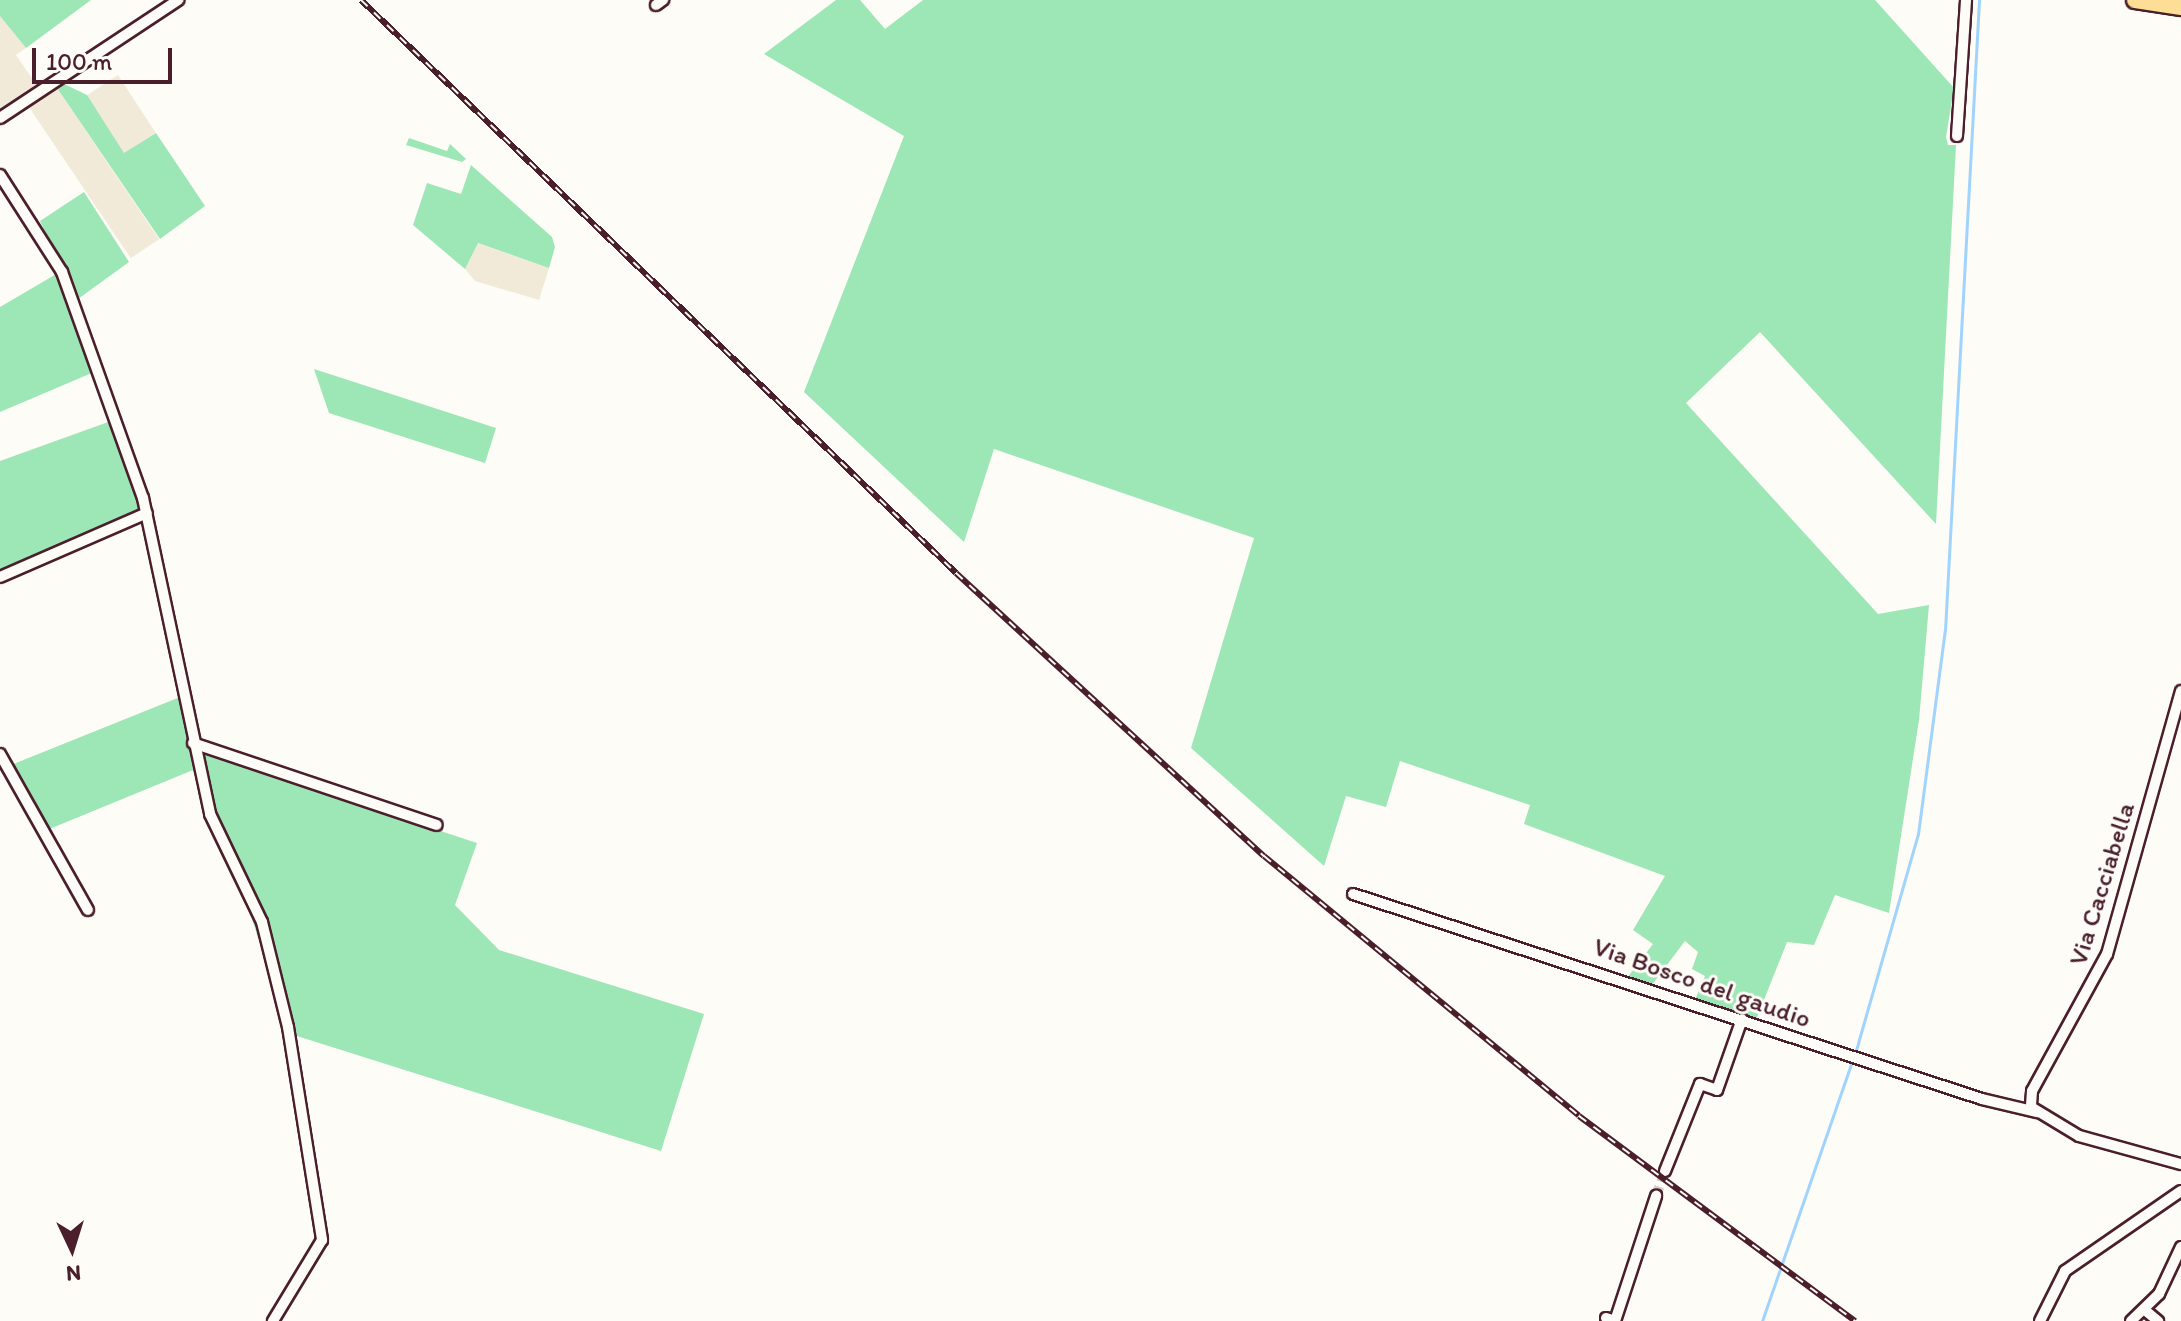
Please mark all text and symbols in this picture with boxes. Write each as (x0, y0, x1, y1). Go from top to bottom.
scale bar (36, 32, 176, 82)
text: 100 m (46, 47, 112, 76)
street label: Via Cacciabella (2062, 799, 2142, 969)
street label: Via Bosco del gaudio (1589, 931, 1815, 1035)
north arrow (32, 1209, 112, 1289)
text: N (65, 1259, 82, 1287)

